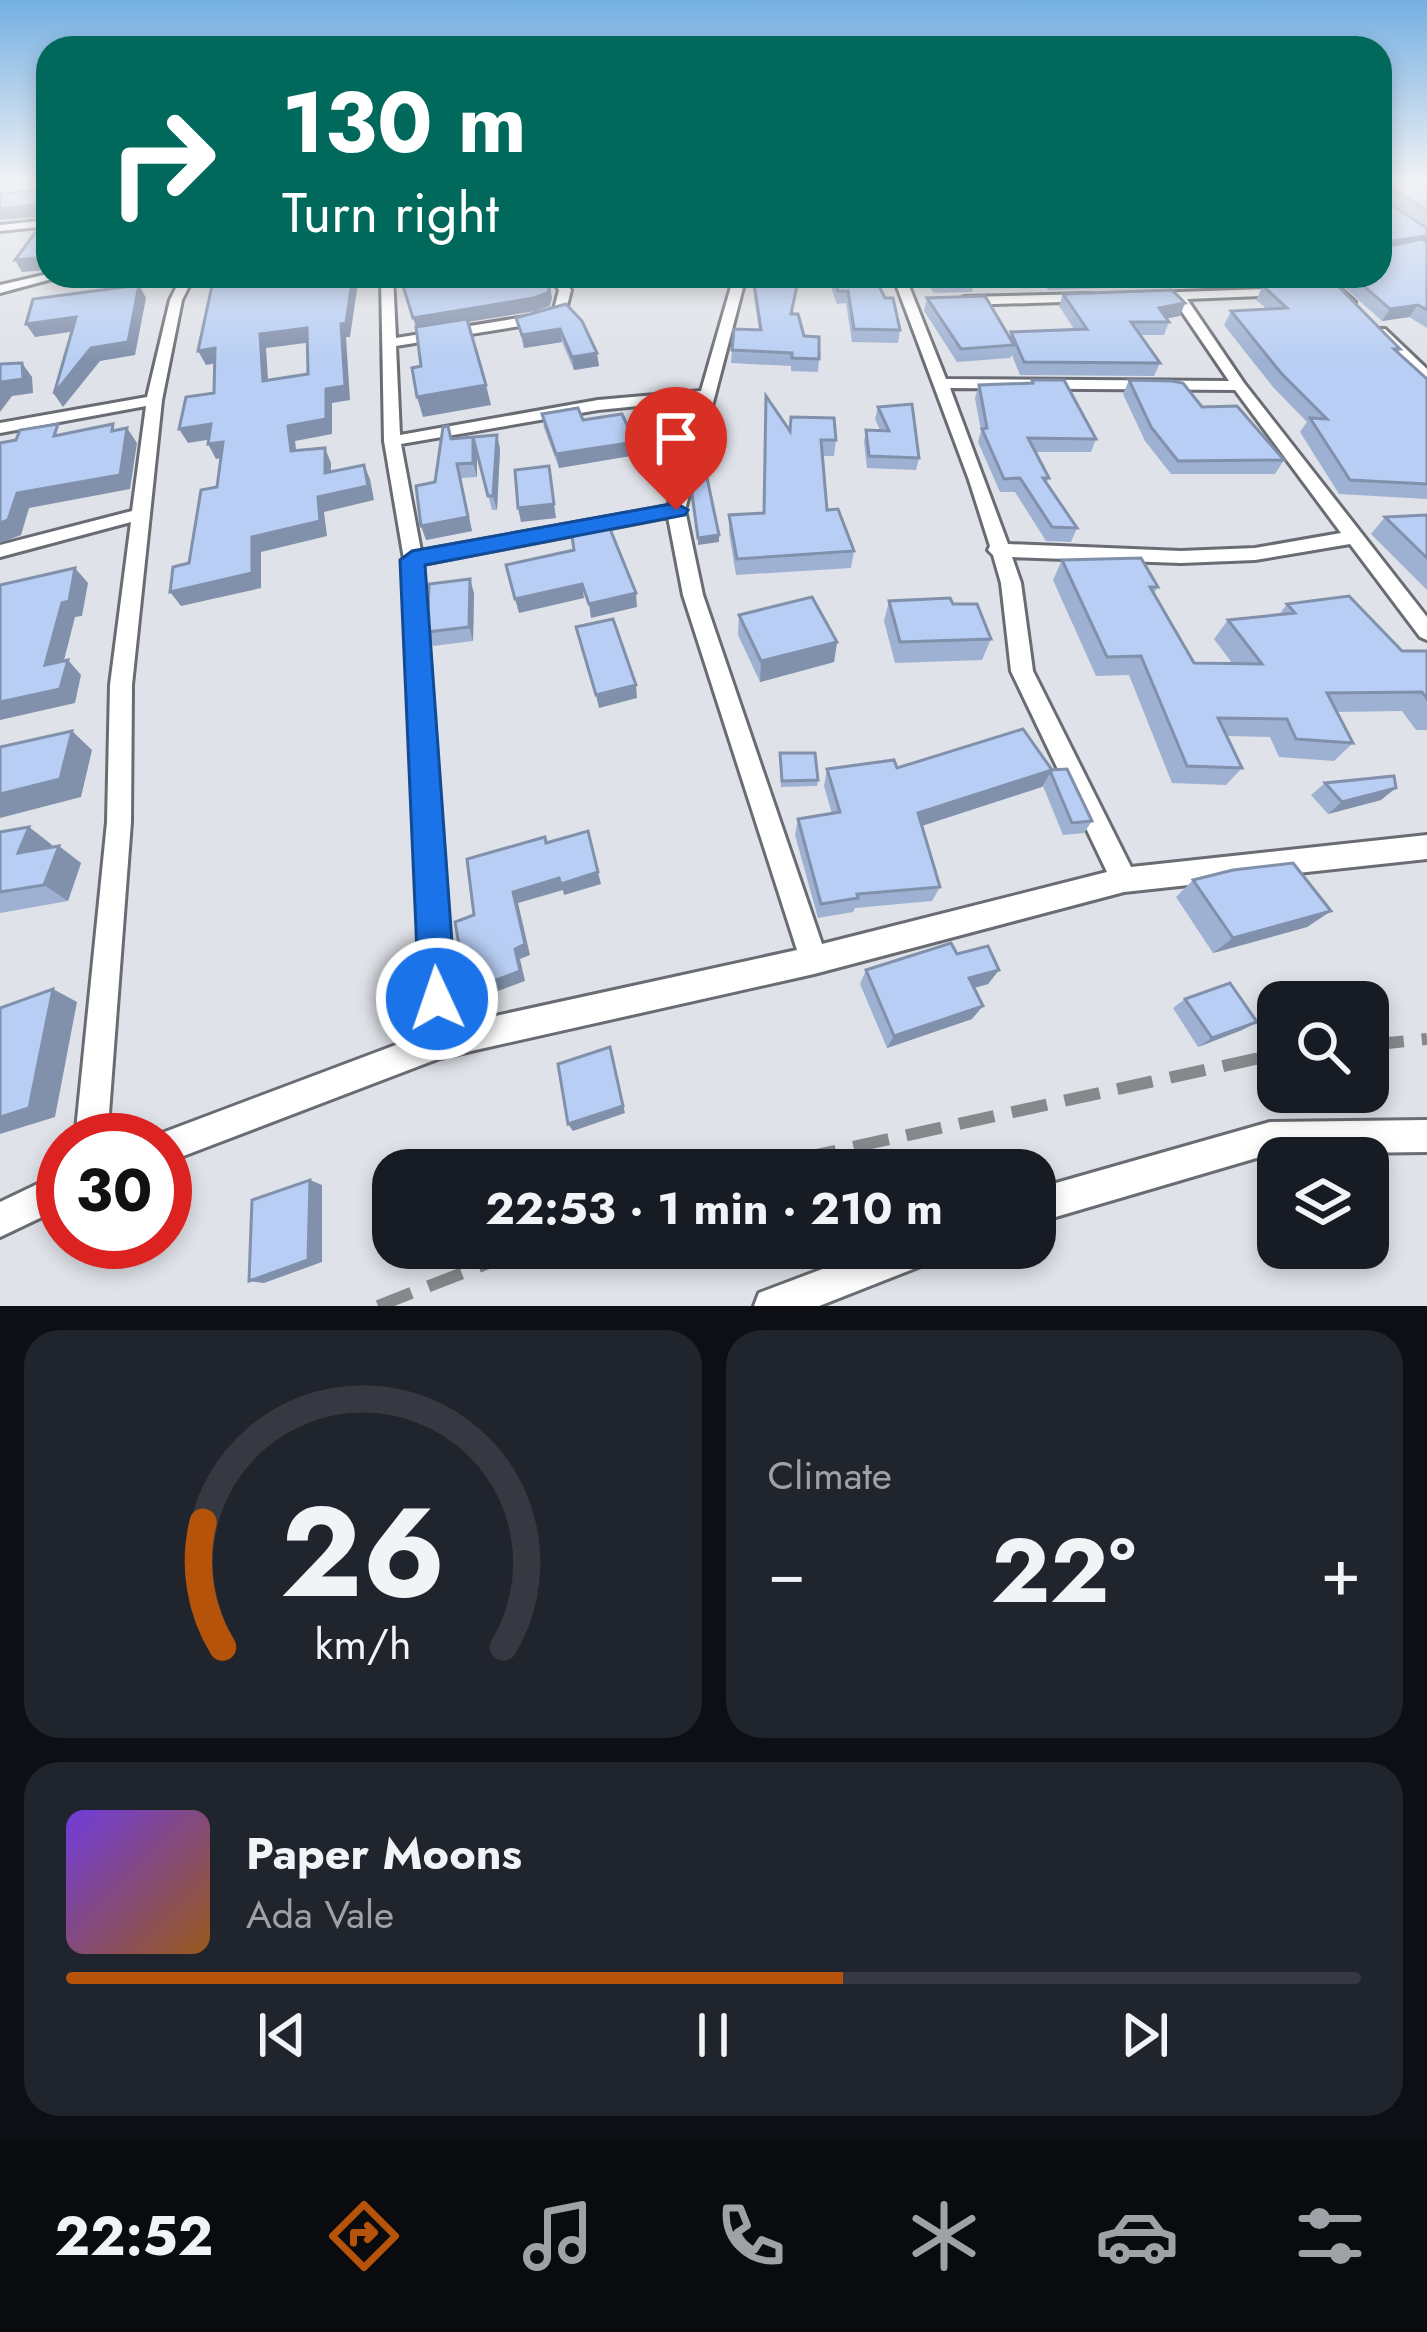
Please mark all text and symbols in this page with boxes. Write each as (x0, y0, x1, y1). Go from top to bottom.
text: 130 m (282, 62, 527, 184)
icon: right (84, 84, 240, 240)
text: Turn right (282, 174, 499, 252)
pin (625, 387, 727, 510)
icon: arrive (643, 405, 709, 471)
position arrow (374, 936, 500, 1062)
map controls (1257, 981, 1389, 1269)
button: search (1257, 981, 1389, 1113)
speed limit sign: 30 (36, 1113, 192, 1269)
button: layers (1257, 1137, 1389, 1269)
text: 22:53 · 1 min · 210 m (485, 1176, 943, 1241)
text: Climate (768, 1447, 892, 1504)
text: 26 (280, 1462, 445, 1643)
text: 22° (991, 1506, 1136, 1636)
text: − (768, 1524, 806, 1620)
text: + (1320, 1524, 1361, 1620)
text: km/h (314, 1613, 411, 1675)
text: Paper Moons (246, 1821, 522, 1886)
text: Ada Vale (246, 1886, 394, 1943)
icon: previous (249, 2002, 315, 2068)
icon: pause (680, 2002, 746, 2068)
icon: next (1112, 2002, 1178, 2068)
icon: directions (322, 2194, 406, 2278)
icon: music (516, 2194, 600, 2278)
icon: phone (709, 2194, 793, 2278)
icon: climate (902, 2194, 986, 2278)
icon: car (1095, 2194, 1179, 2278)
icon: filters (1288, 2194, 1372, 2278)
text: 22:52 (55, 2197, 213, 2275)

